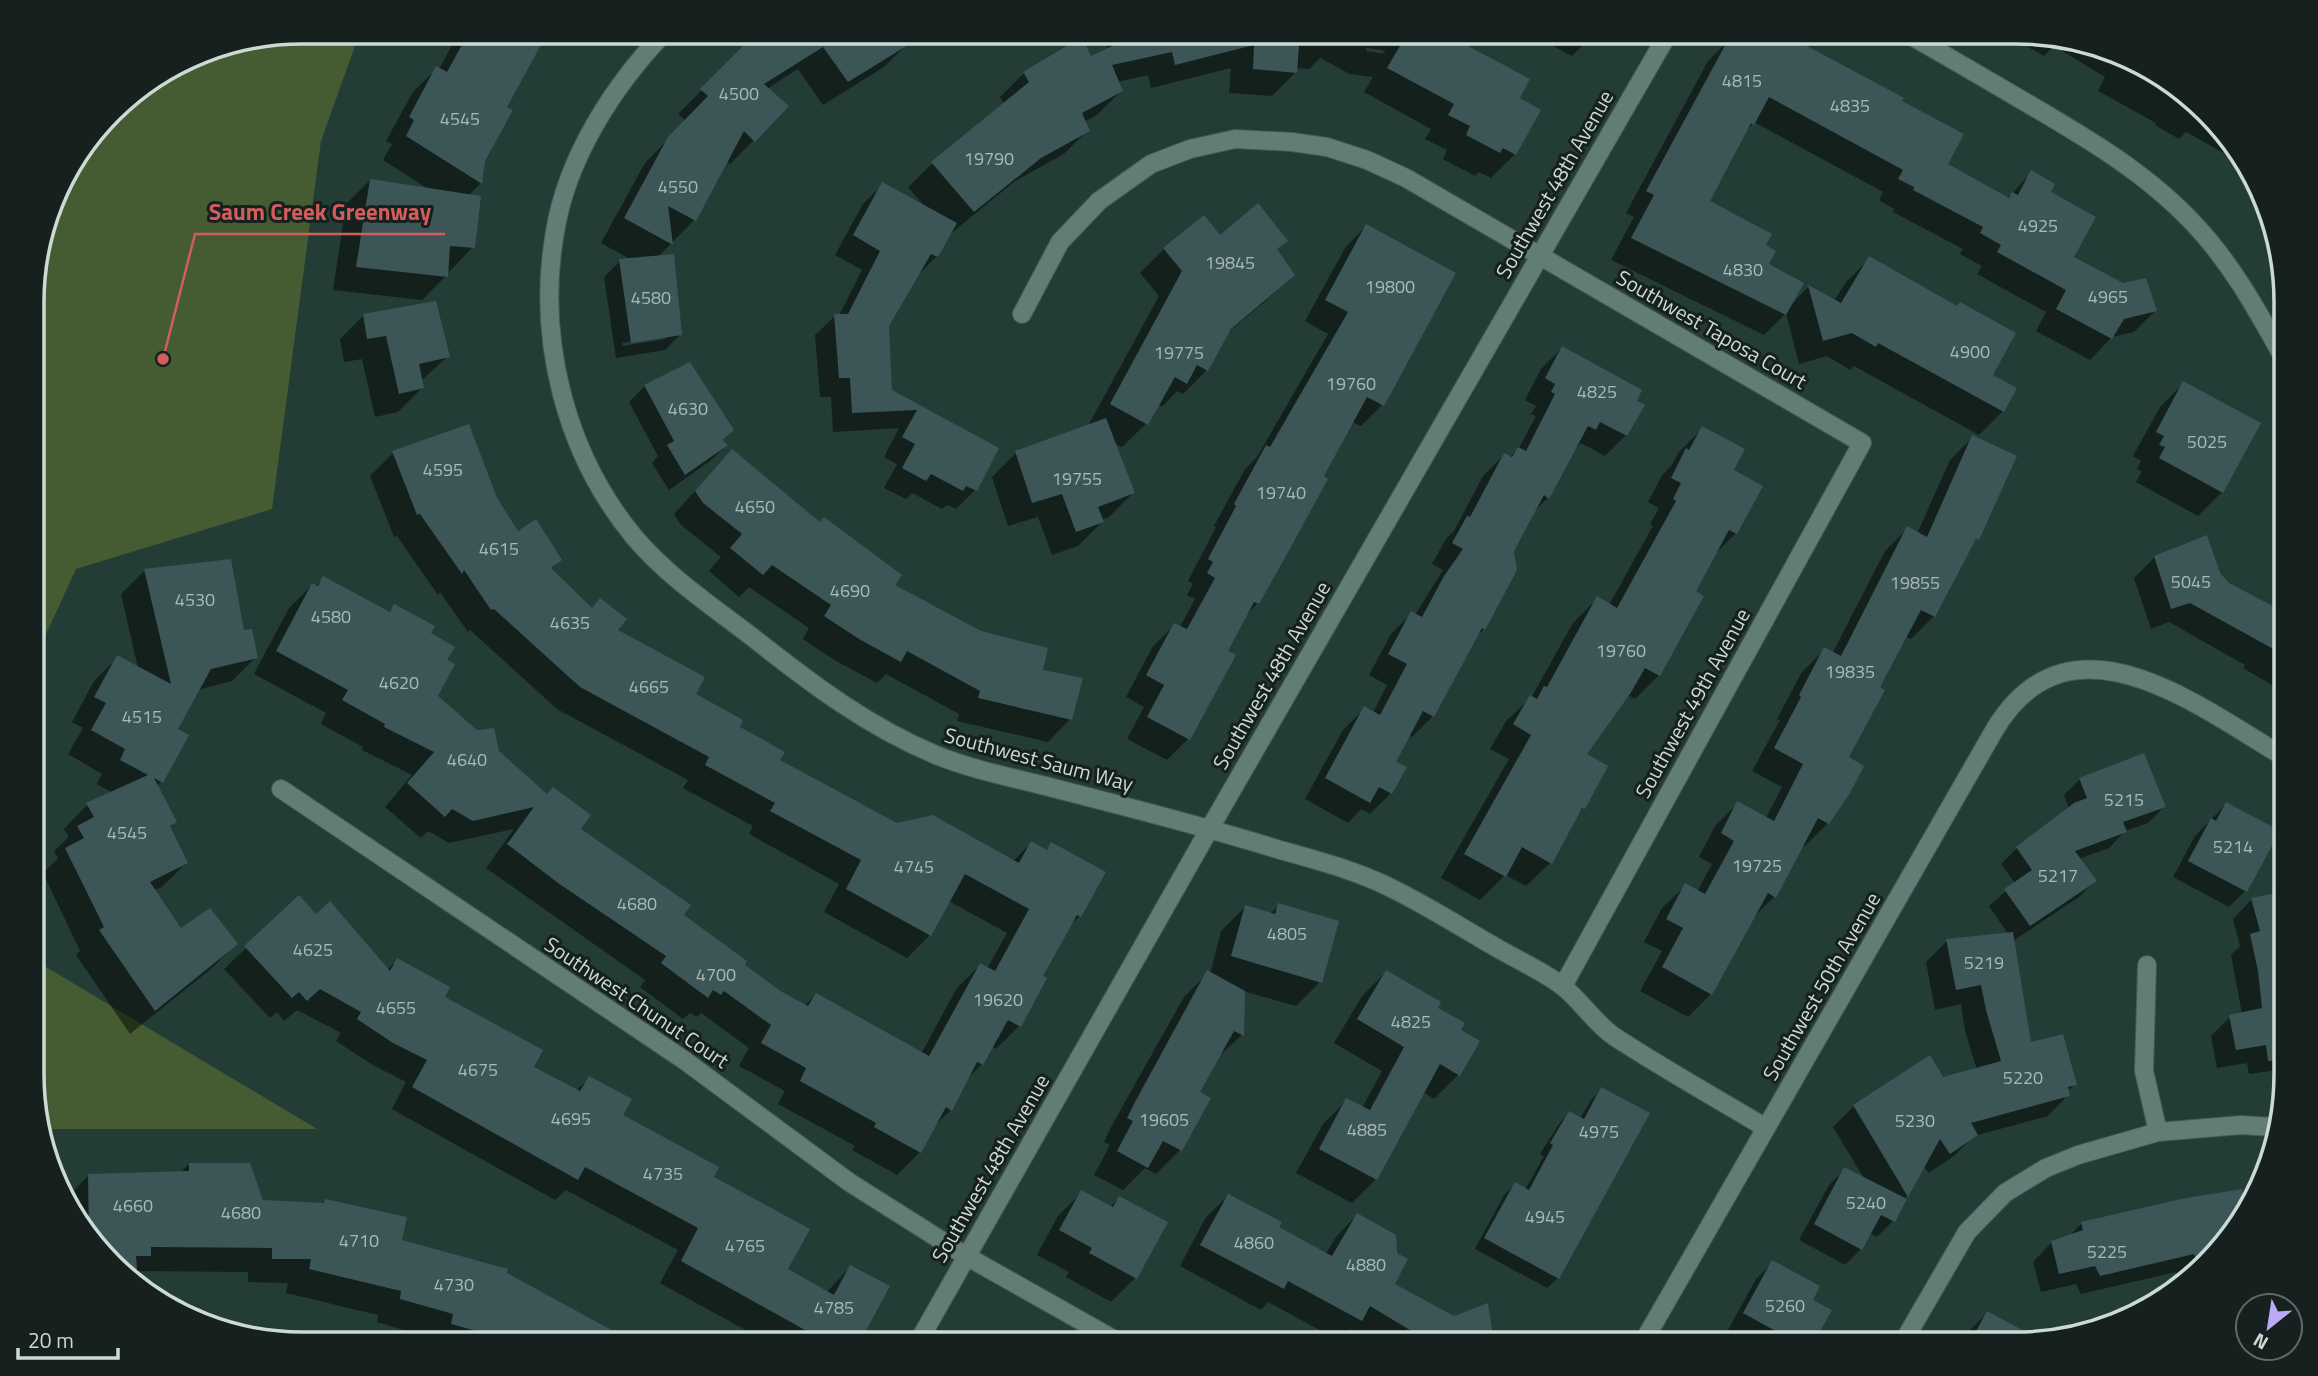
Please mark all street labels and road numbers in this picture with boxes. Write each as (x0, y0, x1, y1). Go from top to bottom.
street label: Southwest 48th Avenue (1487, 84, 1621, 284)
street label: Southwest Taposa Court (1611, 261, 1814, 397)
street label: Southwest 48th Avenue (1204, 575, 1338, 775)
street label: Southwest 49th Avenue (1626, 602, 1758, 804)
street label: Southwest Saum Way (941, 718, 1137, 800)
street label: Southwest 50th Avenue (1754, 886, 1888, 1086)
street label: Southwest Chunut Court (538, 928, 736, 1076)
street label: Southwest 48th Avenue (923, 1068, 1057, 1268)

